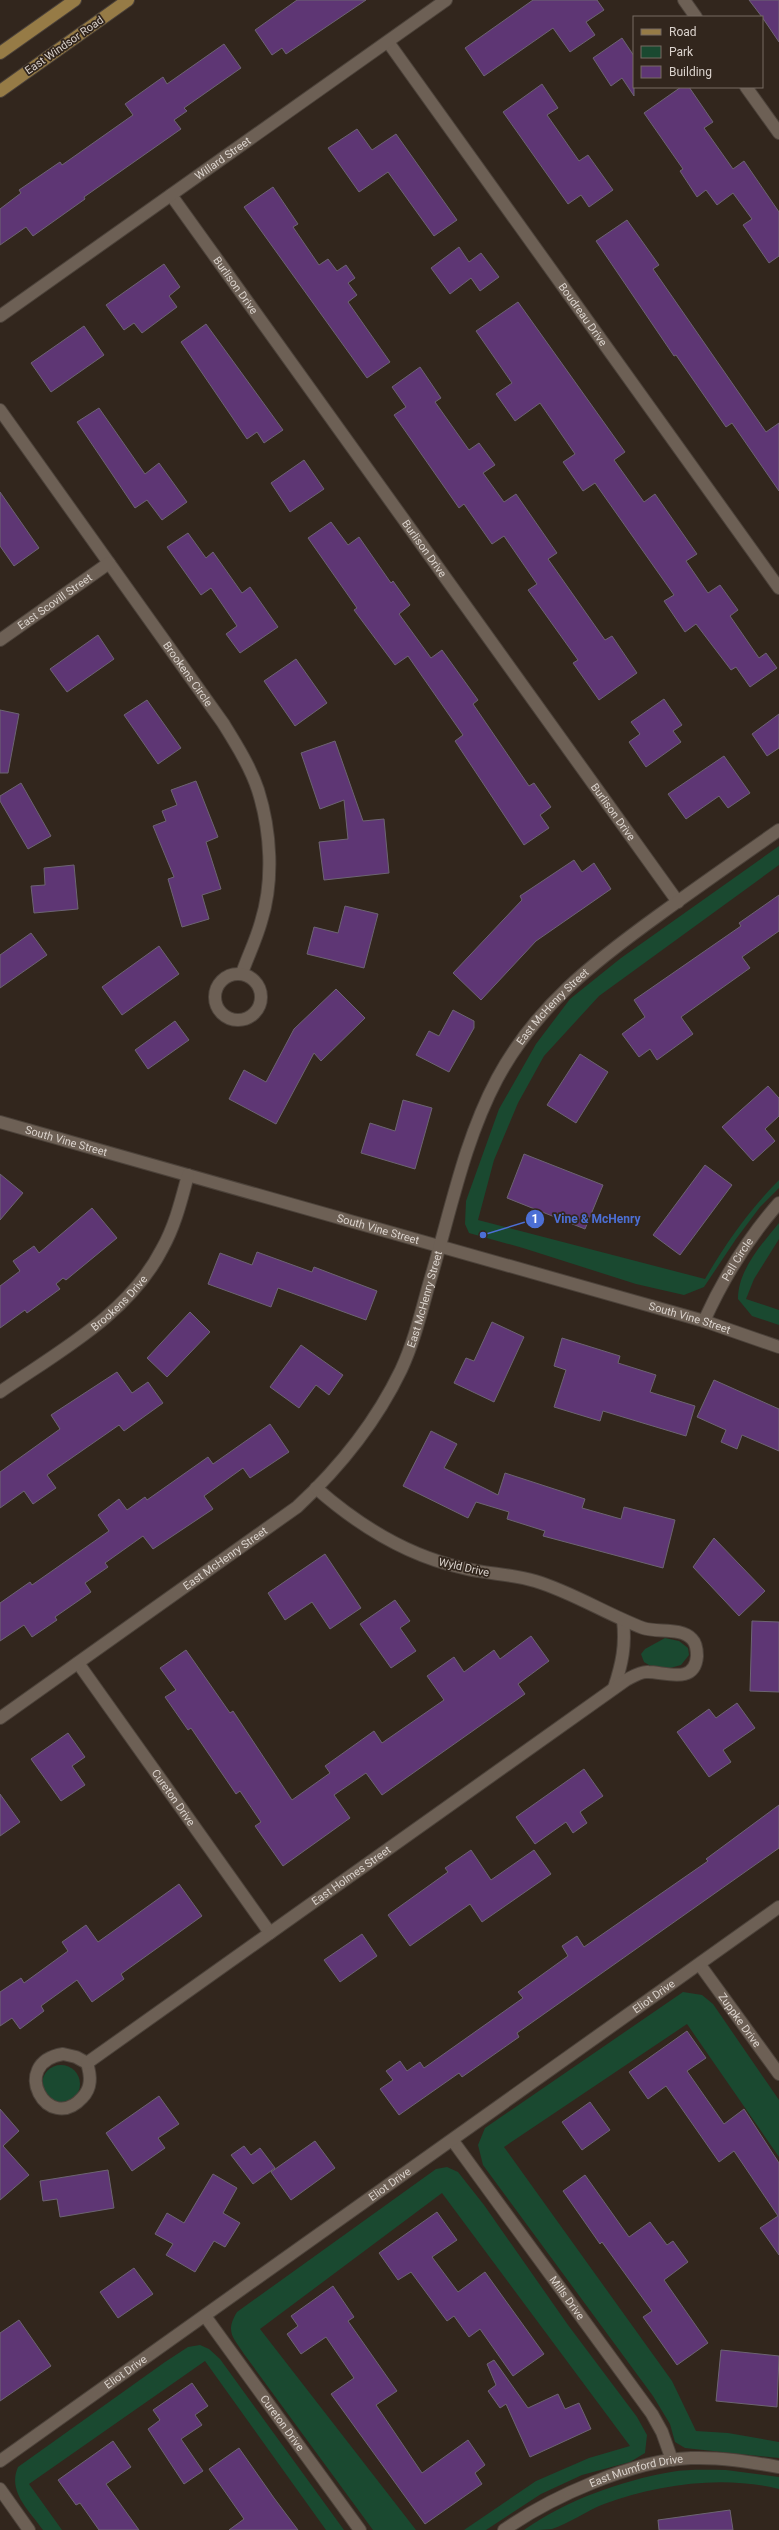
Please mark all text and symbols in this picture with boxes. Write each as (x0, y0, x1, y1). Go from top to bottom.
street label: East Windsor Road (23, 14, 106, 77)
legend (633, 16, 763, 88)
text: Road (669, 25, 697, 39)
text: Park (669, 45, 694, 59)
text: Building (669, 65, 712, 79)
street label: Willard Street (193, 134, 254, 183)
street label: Burlison Drive (210, 254, 260, 317)
street label: Boudreau Drive (556, 281, 610, 349)
street label: Burlison Drive (399, 518, 449, 580)
street label: East Scovill Street (15, 571, 95, 632)
street label: Brookens Circle (160, 639, 215, 709)
street label: Burlison Drive (588, 781, 638, 843)
street label: East McHenry Street (514, 966, 592, 1048)
street label: South Vine Street (24, 1123, 109, 1159)
callout: Vine & McHenry (525, 1207, 648, 1231)
street label: South Vine Street (336, 1212, 421, 1247)
text: 1 (532, 1212, 538, 1226)
text: Vine & McHenry (553, 1212, 641, 1226)
street label: Pell Circle (719, 1235, 756, 1284)
street label: East McHenry Street (405, 1249, 445, 1350)
street label: Brookens Drive (89, 1273, 150, 1334)
street label: South Vine Street (647, 1300, 733, 1337)
street label: East McHenry Street (181, 1524, 270, 1593)
street label: Wyld Drive (437, 1555, 490, 1580)
street label: Cureton Drive (149, 1767, 198, 1829)
street label: East Holmes Street (309, 1843, 394, 1908)
street label: Eliot Drive (630, 1977, 678, 2016)
street label: Zuppke Drive (716, 1991, 764, 2050)
street label: Eliot Drive (366, 2165, 414, 2204)
street label: Mills Drive (547, 2274, 587, 2323)
street label: Eliot Drive (102, 2353, 150, 2392)
street label: Cureton Drive (257, 2393, 307, 2454)
street label: East Mumford Drive (587, 2452, 684, 2490)

